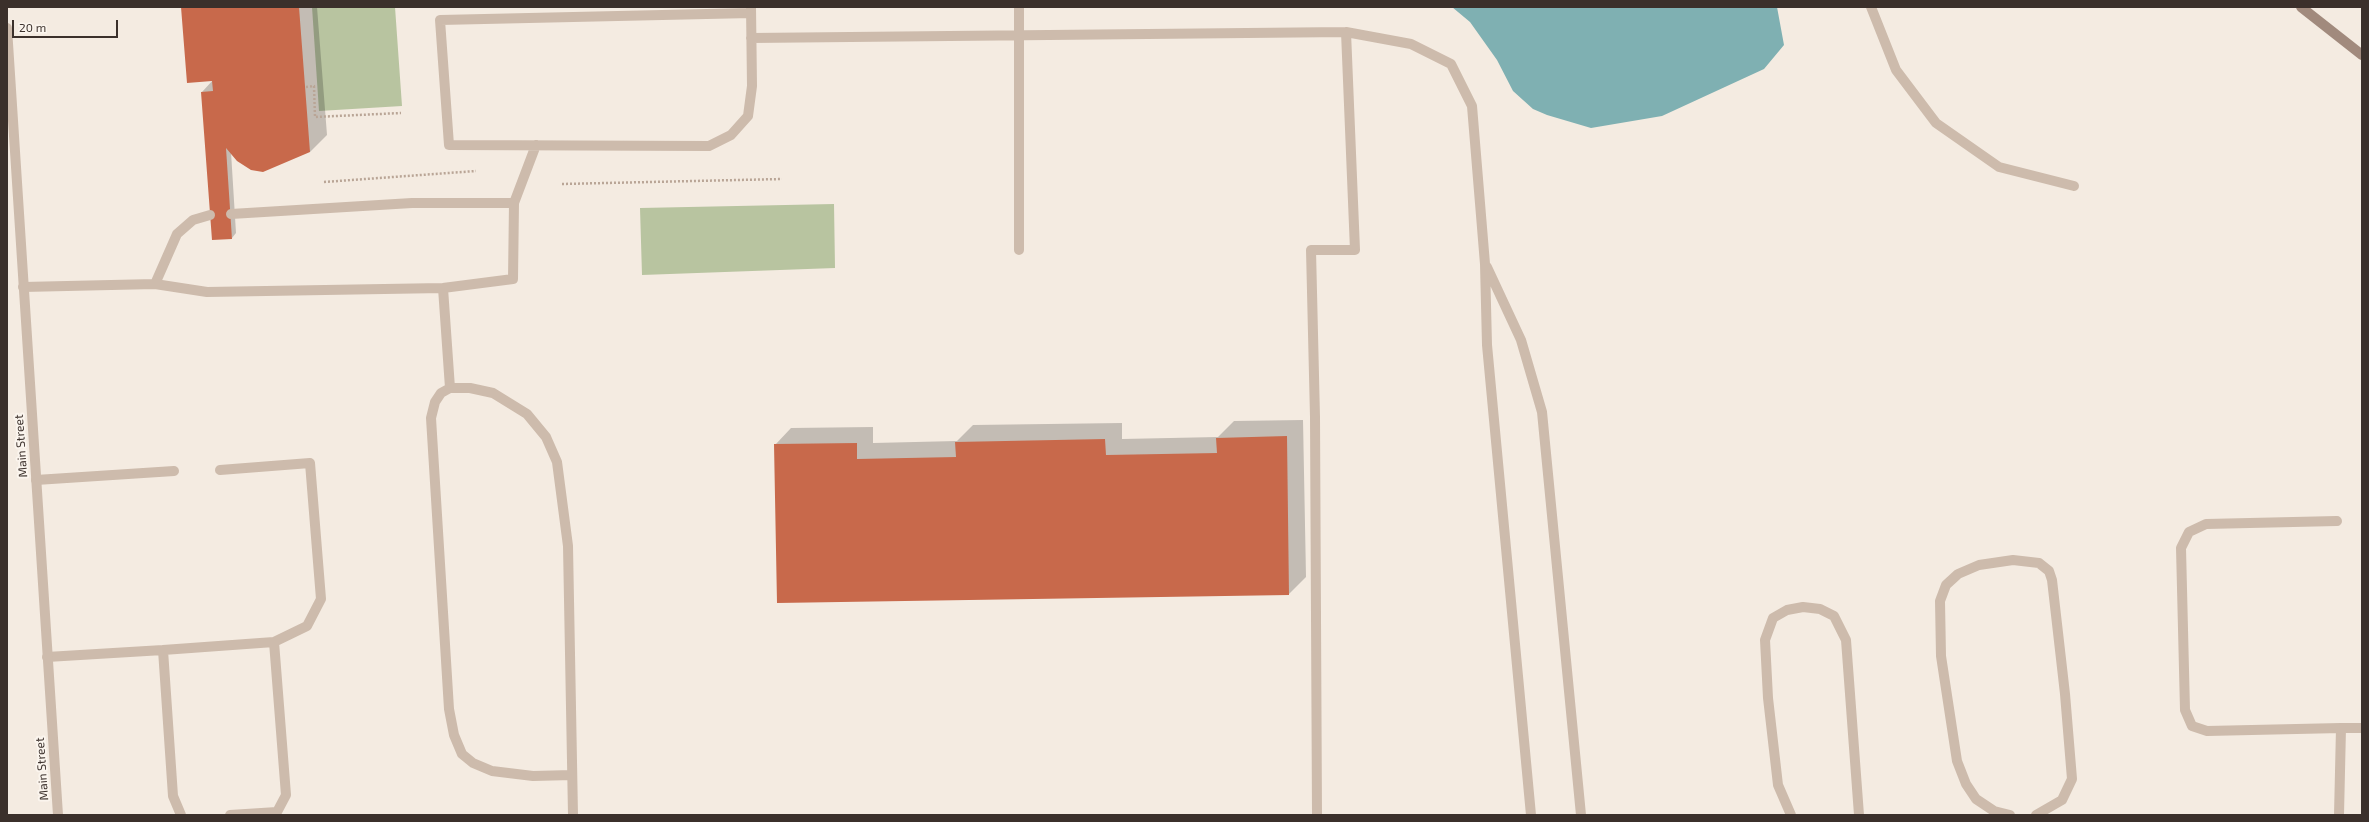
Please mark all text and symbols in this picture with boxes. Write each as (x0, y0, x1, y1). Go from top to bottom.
scale bar (14, 12, 120, 38)
text: 20 m (19, 20, 46, 34)
street label: Main Street (12, 414, 30, 478)
street label: Main Street (33, 737, 51, 801)

